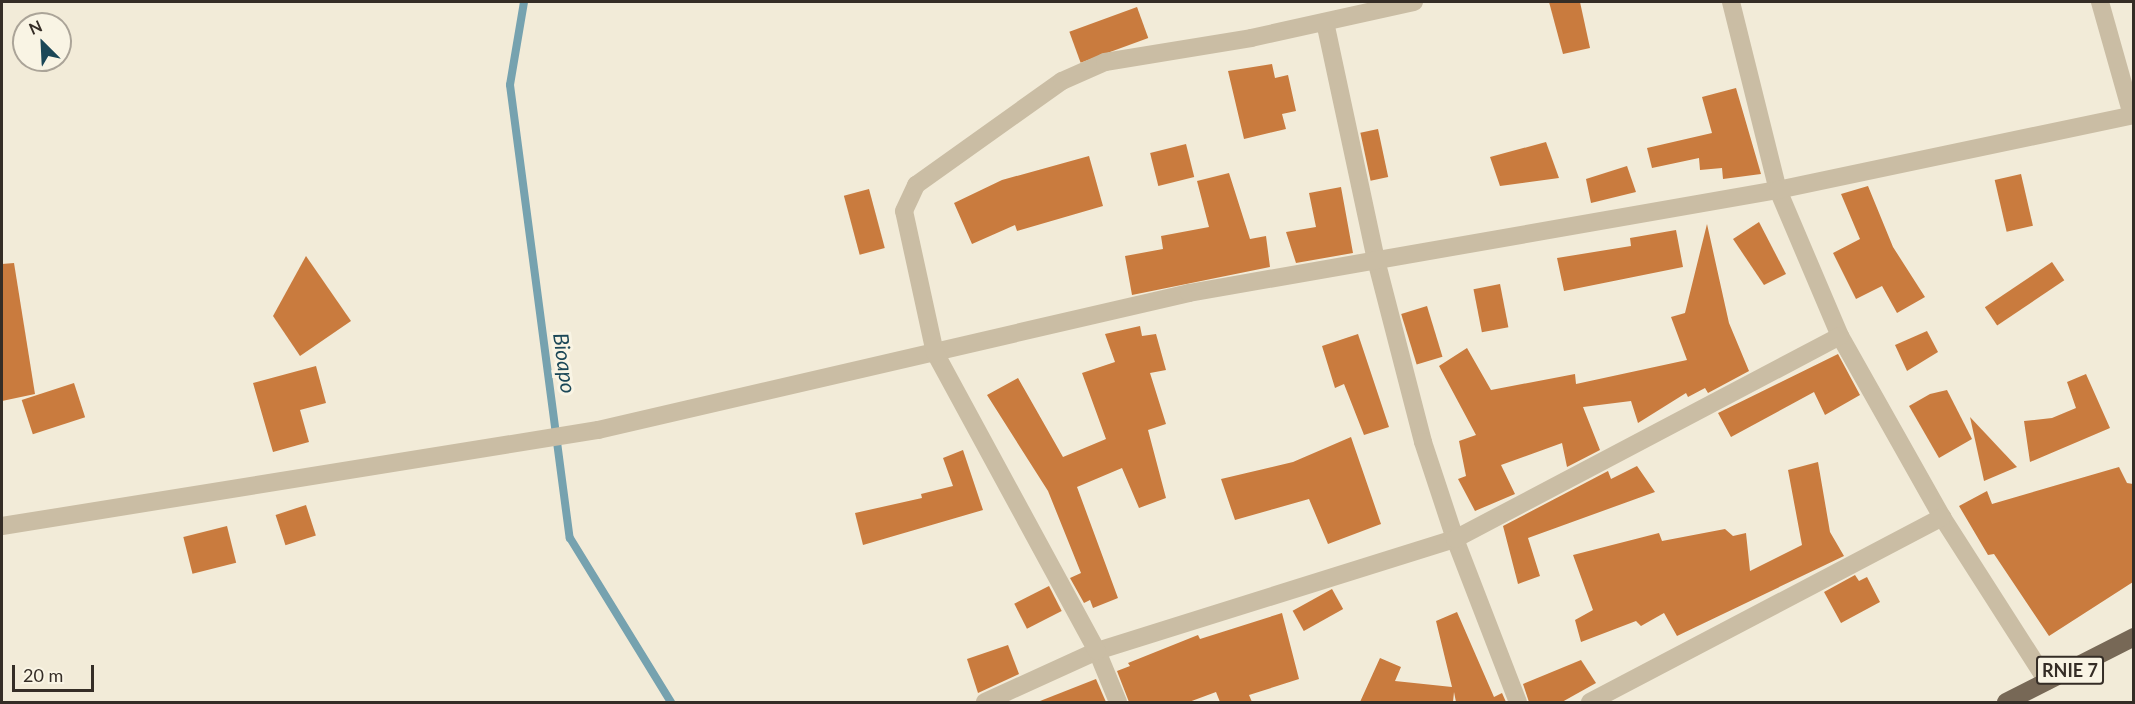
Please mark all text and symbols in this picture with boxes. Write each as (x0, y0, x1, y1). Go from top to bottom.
north arrow (12, 12, 72, 72)
text: N (26, 16, 45, 38)
water label: Bioapo (548, 331, 582, 395)
scale bar (15, 653, 98, 691)
road number: RNIE 7 (2036, 655, 2104, 685)
text: 20 m (23, 664, 63, 686)

